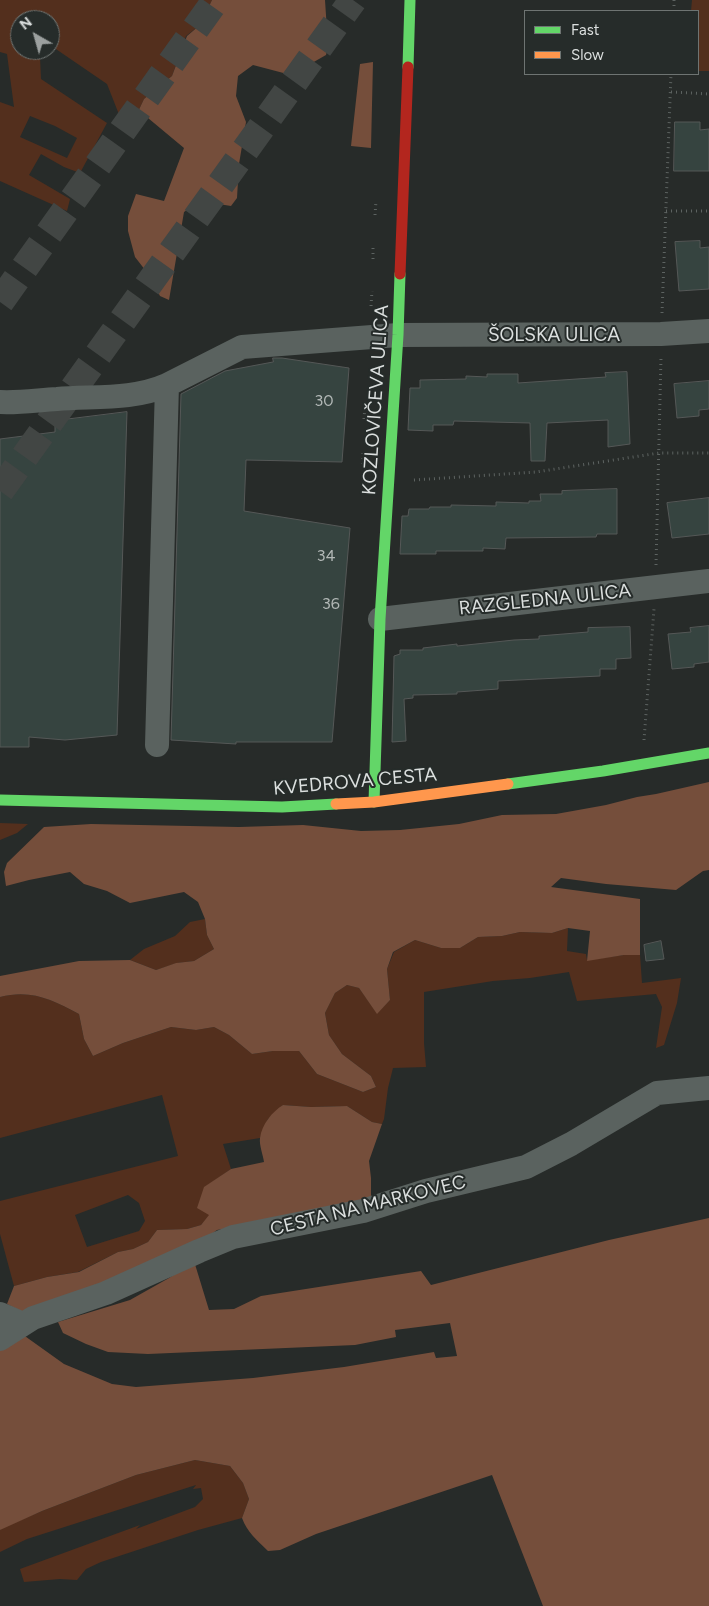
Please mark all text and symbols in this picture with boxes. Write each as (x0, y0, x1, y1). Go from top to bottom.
north arrow (10, 10, 60, 60)
legend (524, 10, 699, 75)
text: N (17, 14, 36, 34)
text: Fast (571, 21, 599, 39)
text: Slow (571, 46, 604, 64)
street label: KOZLOVIČEVA ULICA (358, 304, 394, 496)
street label: ŠOLSKA ULICA (488, 324, 620, 346)
house number: 30 (315, 391, 333, 411)
house number: 34 (317, 546, 335, 566)
street label: RAZGLEDNA ULICA (458, 580, 632, 620)
house number: 36 (322, 594, 340, 614)
street label: KVEDROVA CESTA (272, 763, 438, 801)
street label: CESTA NA MARKOVEC (268, 1171, 468, 1241)

